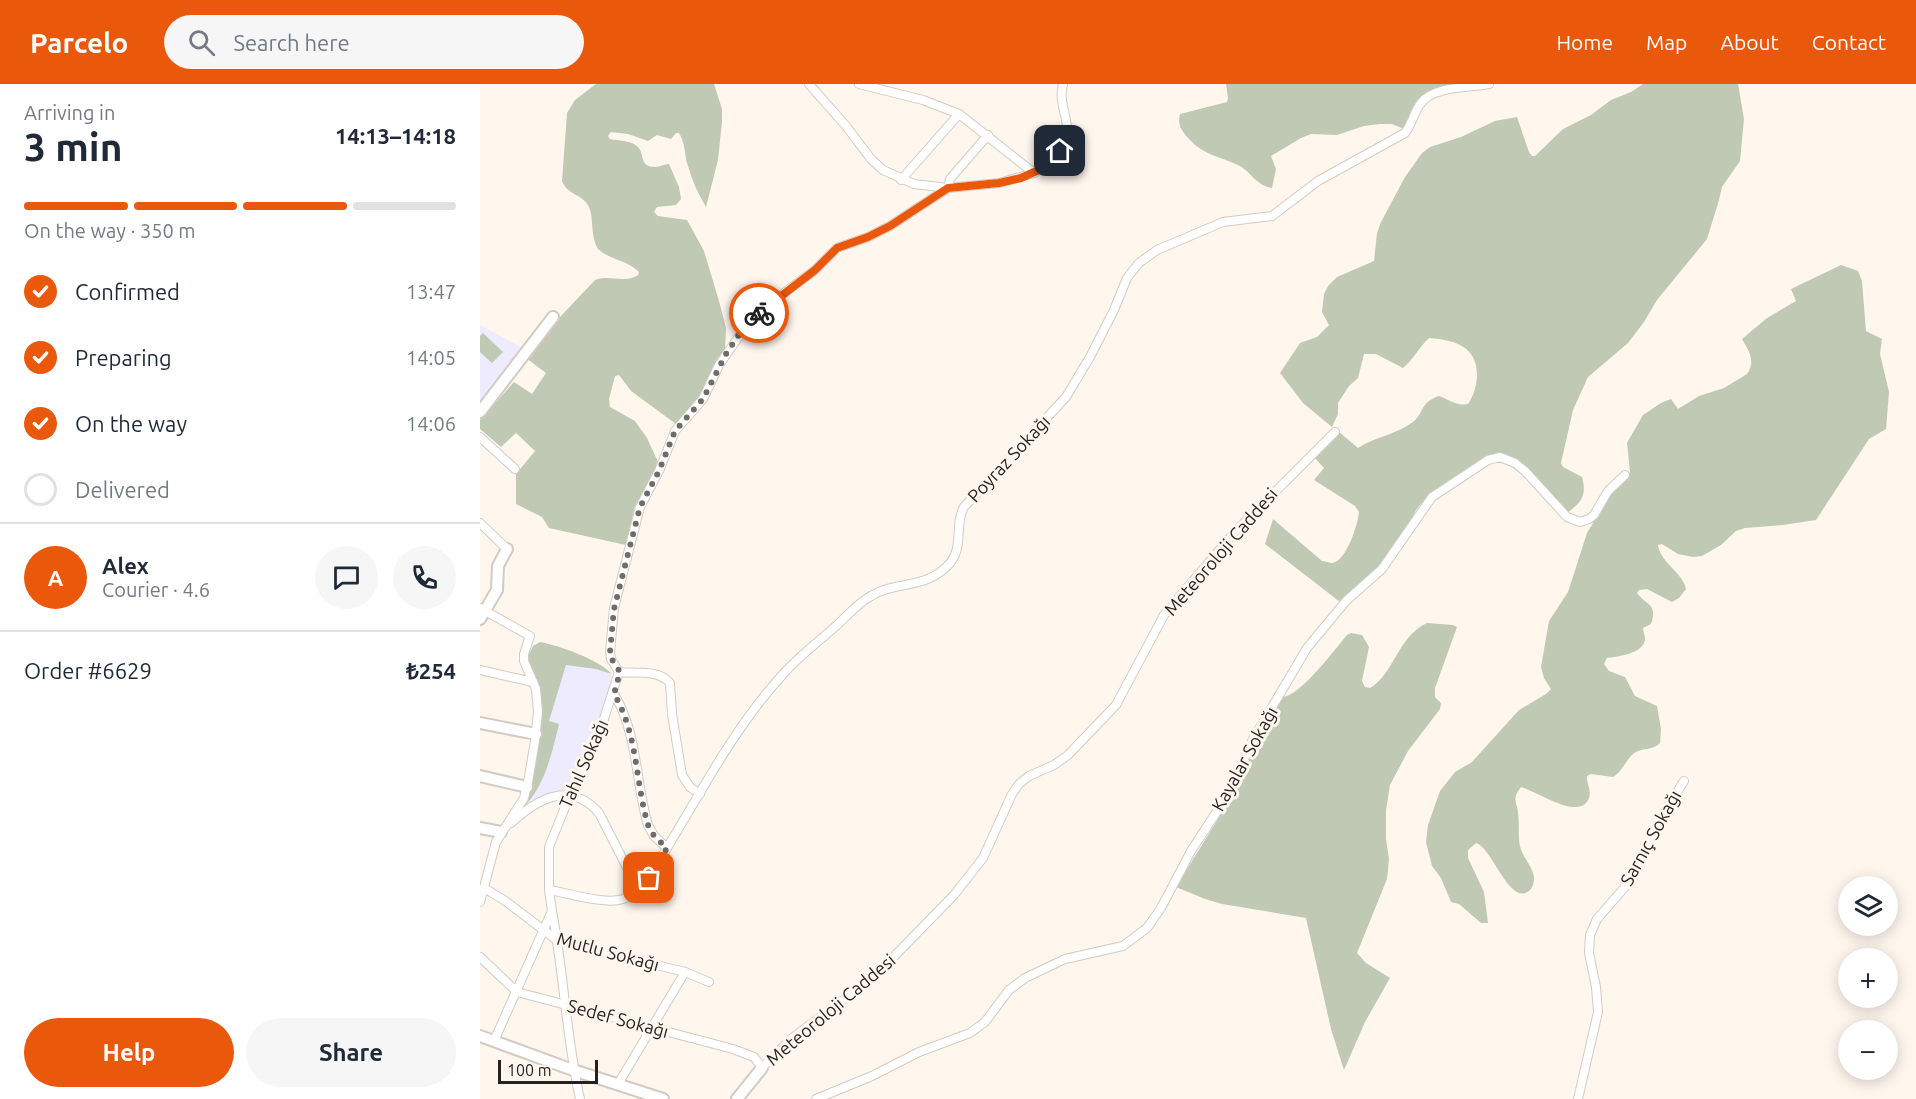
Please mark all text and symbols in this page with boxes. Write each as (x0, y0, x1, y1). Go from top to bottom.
search box (164, 15, 584, 69)
icon: search (185, 26, 218, 59)
text: Parcelo (30, 27, 128, 58)
text: Search here (233, 30, 350, 55)
text: Home (1556, 30, 1613, 54)
text: Map (1646, 30, 1687, 54)
text: About (1720, 30, 1779, 54)
text: Contact (1812, 30, 1886, 54)
text: Arriving in (24, 101, 115, 124)
text: 14:13–14:18 (335, 123, 456, 148)
text: 3 min (24, 125, 123, 168)
pin (1034, 125, 1085, 176)
icon: home (1043, 134, 1076, 167)
text: On the way · 350 m (24, 219, 196, 242)
icon: check (24, 275, 57, 308)
text: Confirmed (75, 279, 180, 304)
text: 13:47 (406, 280, 456, 303)
courier (729, 283, 789, 343)
icon: bike (743, 297, 776, 330)
icon: check (24, 341, 57, 374)
text: Preparing (75, 345, 172, 370)
text: 14:05 (406, 346, 456, 369)
icon: check (24, 407, 57, 440)
text: On the way (75, 411, 187, 436)
street label: Poyraz Sokağı (963, 411, 1054, 506)
text: 14:06 (406, 412, 456, 435)
text: Delivered (75, 477, 170, 502)
street label: Meteoroloji Caddesi (1160, 484, 1281, 619)
button: chat (315, 546, 378, 609)
button: phone (393, 546, 456, 609)
text: Alex (102, 553, 149, 578)
text: A (48, 565, 63, 590)
text: Courier · 4.6 (102, 578, 210, 601)
text: Order #6629 (24, 658, 152, 683)
text: ₺254 (406, 658, 456, 683)
street label: Kayalar Sokağı (1207, 703, 1281, 814)
street label: Tahıl Sokağı (555, 716, 612, 811)
street label: Sarnıç Sokağı (1616, 786, 1684, 889)
pin (623, 852, 674, 903)
icon: bag (632, 861, 665, 894)
map controls (1838, 876, 1898, 1080)
button: layers (1838, 876, 1898, 936)
street label: Mutlu Sokağı (555, 928, 662, 974)
button: + (1838, 948, 1898, 1008)
street label: Meteoroloji Caddesi (762, 949, 899, 1069)
street label: Sedef Sokağı (566, 995, 671, 1041)
button: Help (24, 1018, 234, 1087)
button: Share (246, 1018, 456, 1087)
button: − (1838, 1020, 1898, 1080)
scale bar (498, 1057, 598, 1084)
text: 100 m (507, 1061, 552, 1079)

